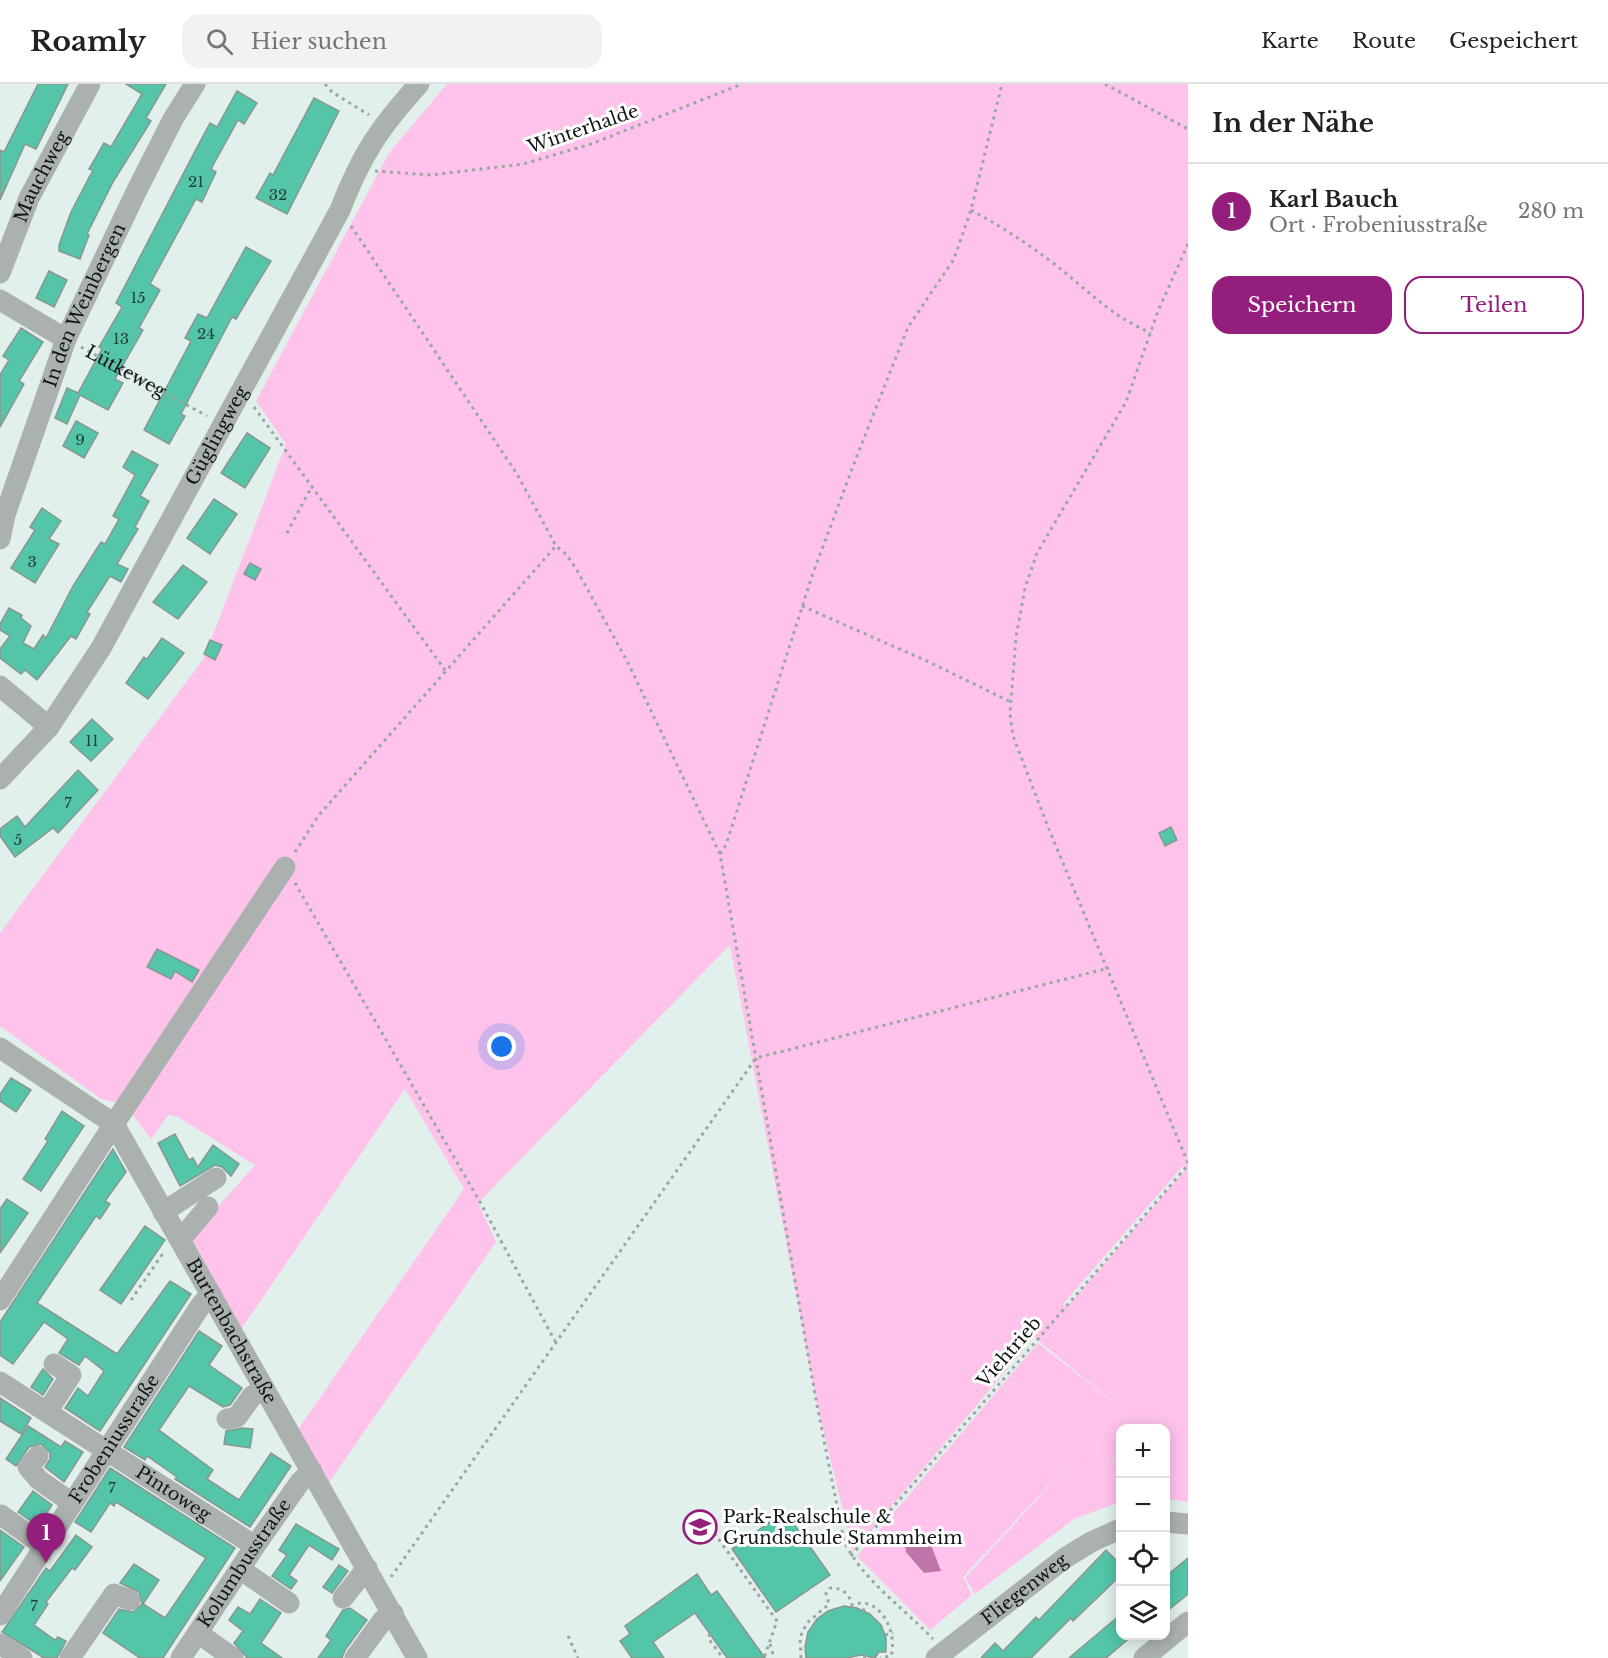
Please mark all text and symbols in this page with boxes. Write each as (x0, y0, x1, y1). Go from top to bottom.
search box (182, 14, 602, 68)
text: Roamly (30, 24, 146, 59)
icon: search (203, 25, 236, 58)
text: Hier suchen (251, 28, 387, 55)
text: Karte (1261, 28, 1319, 54)
text: Route (1352, 28, 1416, 54)
text: Gespeichert (1449, 28, 1578, 54)
street label: Winterhalde (524, 100, 641, 159)
text: In der Nähe (1212, 107, 1374, 139)
street label: Mauchweg (10, 127, 74, 225)
house number: 21 (188, 172, 204, 191)
house number: 32 (269, 185, 287, 204)
text: Karl Bauch (1269, 186, 1398, 213)
text: 1 (1227, 199, 1236, 223)
text: 280 m (1518, 199, 1584, 223)
text: Ort · Frobeniusstraße (1269, 213, 1488, 237)
street label: In den Weinbergen (39, 220, 130, 390)
button: Speichern (1212, 276, 1392, 334)
button: Teilen (1404, 276, 1584, 334)
house number: 15 (130, 288, 146, 307)
house number: 24 (197, 324, 215, 343)
house number: 13 (113, 329, 129, 348)
street label: Lütkeweg (82, 341, 170, 403)
street label: Güglingweg (181, 382, 253, 489)
house number: 9 (75, 430, 85, 449)
house number: 3 (27, 552, 37, 571)
house number: 11 (85, 731, 99, 750)
house number: 7 (64, 793, 72, 812)
house number: 5 (14, 830, 22, 849)
your location (487, 1032, 516, 1061)
street label: Burtenbachstraße (181, 1254, 281, 1408)
street label: Viehtrieb (972, 1312, 1046, 1393)
street label: Frobeniusstraße (64, 1370, 164, 1507)
map controls (1116, 1424, 1170, 1640)
button: + (1116, 1424, 1170, 1478)
street label: Pintoweg (131, 1461, 215, 1526)
house number: 7 (108, 1478, 116, 1497)
button: − (1116, 1478, 1170, 1532)
street label: Kolumbusstraße (193, 1495, 296, 1632)
place label: Park-Realschule & Grundschule Stammheim (723, 1506, 963, 1549)
school or university icon: Park-Realschule & Grundschule Stammheim (682, 1509, 718, 1545)
pin: 1 (26, 1514, 66, 1563)
button: locate (1116, 1532, 1170, 1586)
street label: Fliegenweg (977, 1549, 1072, 1630)
button: layers (1116, 1586, 1170, 1640)
house number: 7 (30, 1596, 38, 1615)

